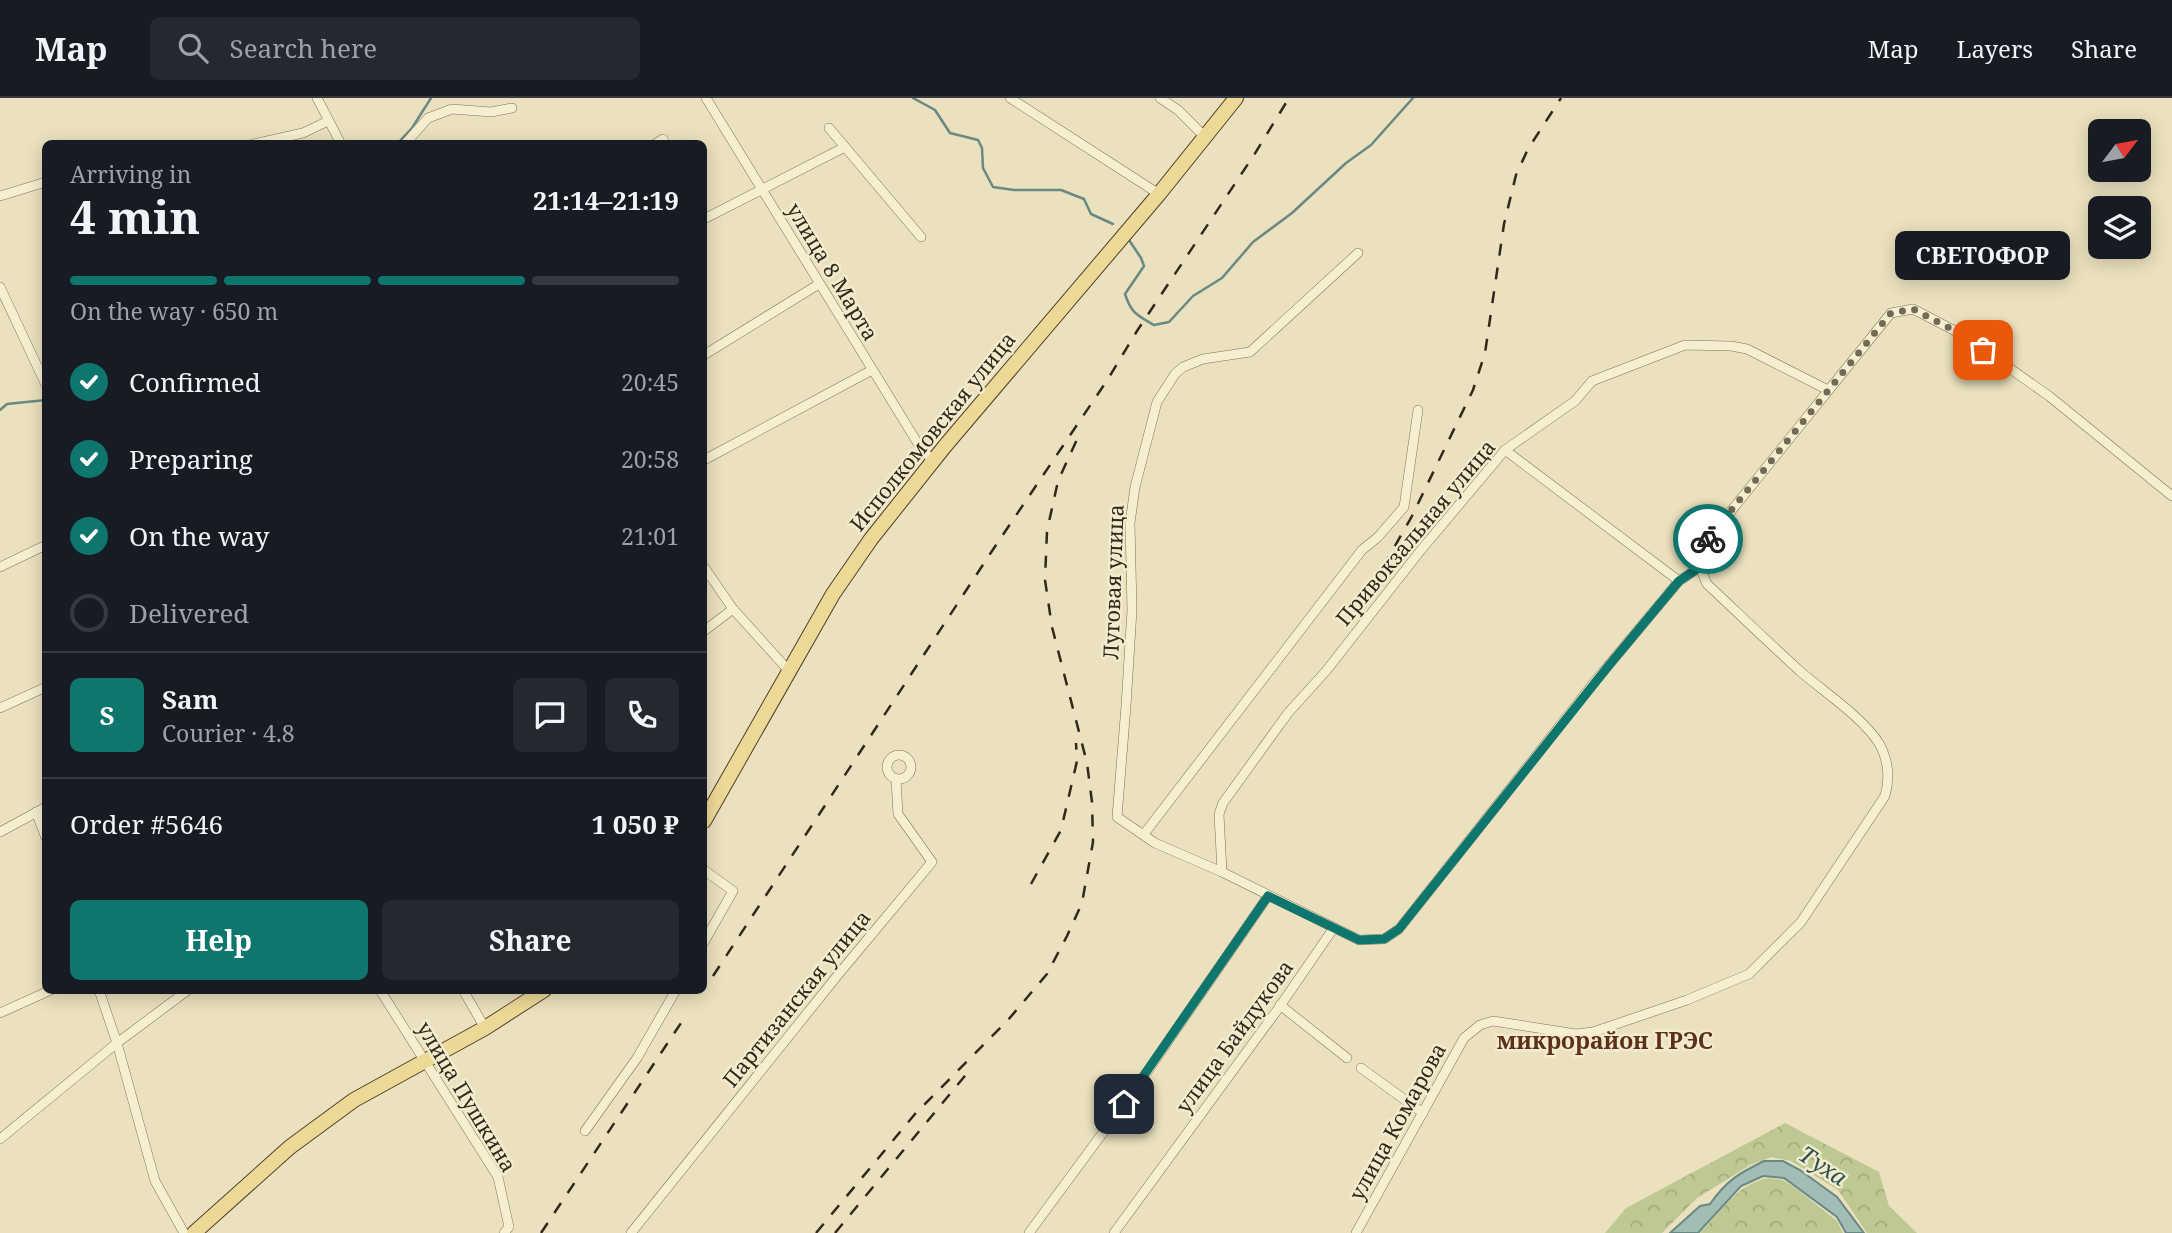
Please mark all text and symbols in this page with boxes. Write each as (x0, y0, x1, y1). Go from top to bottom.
search box (150, 17, 640, 80)
text: Map (35, 26, 108, 71)
icon: search (174, 29, 212, 67)
text: Search here (230, 30, 377, 66)
text: Map (1868, 32, 1919, 65)
text: Layers (1957, 32, 2033, 65)
text: Share (2071, 32, 2137, 65)
north arrow (2088, 119, 2151, 182)
map controls (2088, 119, 2151, 259)
text: Arriving in (70, 158, 191, 190)
text: 21:14–21:19 (533, 182, 679, 218)
text: 4 min (70, 185, 200, 247)
button: layers (2088, 196, 2151, 259)
street label: улица 8 Марта (781, 197, 885, 346)
callout: СВЕТОФОР (1896, 231, 2070, 280)
text: СВЕТОФОР (1916, 239, 2049, 271)
text: On the way · 650 m (70, 295, 278, 327)
pin (1953, 320, 2013, 380)
street label: Исполкомовская улица (843, 326, 1021, 537)
icon: bag (1964, 331, 2002, 369)
icon: check (70, 363, 108, 401)
text: Confirmed (129, 364, 261, 400)
text: 20:45 (621, 366, 679, 398)
street label: Привокзальная улица (1329, 433, 1501, 631)
icon: check (70, 440, 108, 478)
text: Preparing (129, 441, 253, 477)
text: 20:58 (621, 443, 679, 475)
street label: Луговая улица (1096, 504, 1130, 660)
courier (1673, 504, 1743, 574)
icon: check (70, 517, 108, 555)
text: On the way (129, 518, 269, 554)
text: 21:01 (621, 520, 679, 552)
icon: bike (1689, 520, 1727, 558)
text: Delivered (129, 595, 249, 631)
button: chat (513, 678, 587, 752)
button: phone (605, 678, 679, 752)
text: Sam (162, 681, 218, 717)
text: S (99, 697, 115, 733)
text: Courier · 4.8 (162, 717, 295, 749)
text: Order #5646 (70, 806, 223, 842)
text: 1 050 ₽ (591, 806, 679, 842)
button: Help (70, 900, 368, 980)
button: Share (382, 900, 679, 980)
street label: Партизанская улица (716, 904, 876, 1093)
street label: улица Байдукова (1169, 954, 1299, 1119)
street label: улица Пушкина (411, 1016, 523, 1177)
district label: микрорайон ГРЭС (1497, 1024, 1713, 1056)
street label: улица Комарова (1342, 1038, 1452, 1205)
pin (1094, 1074, 1154, 1134)
icon: home (1105, 1085, 1143, 1123)
water label: Туха (1793, 1138, 1854, 1193)

